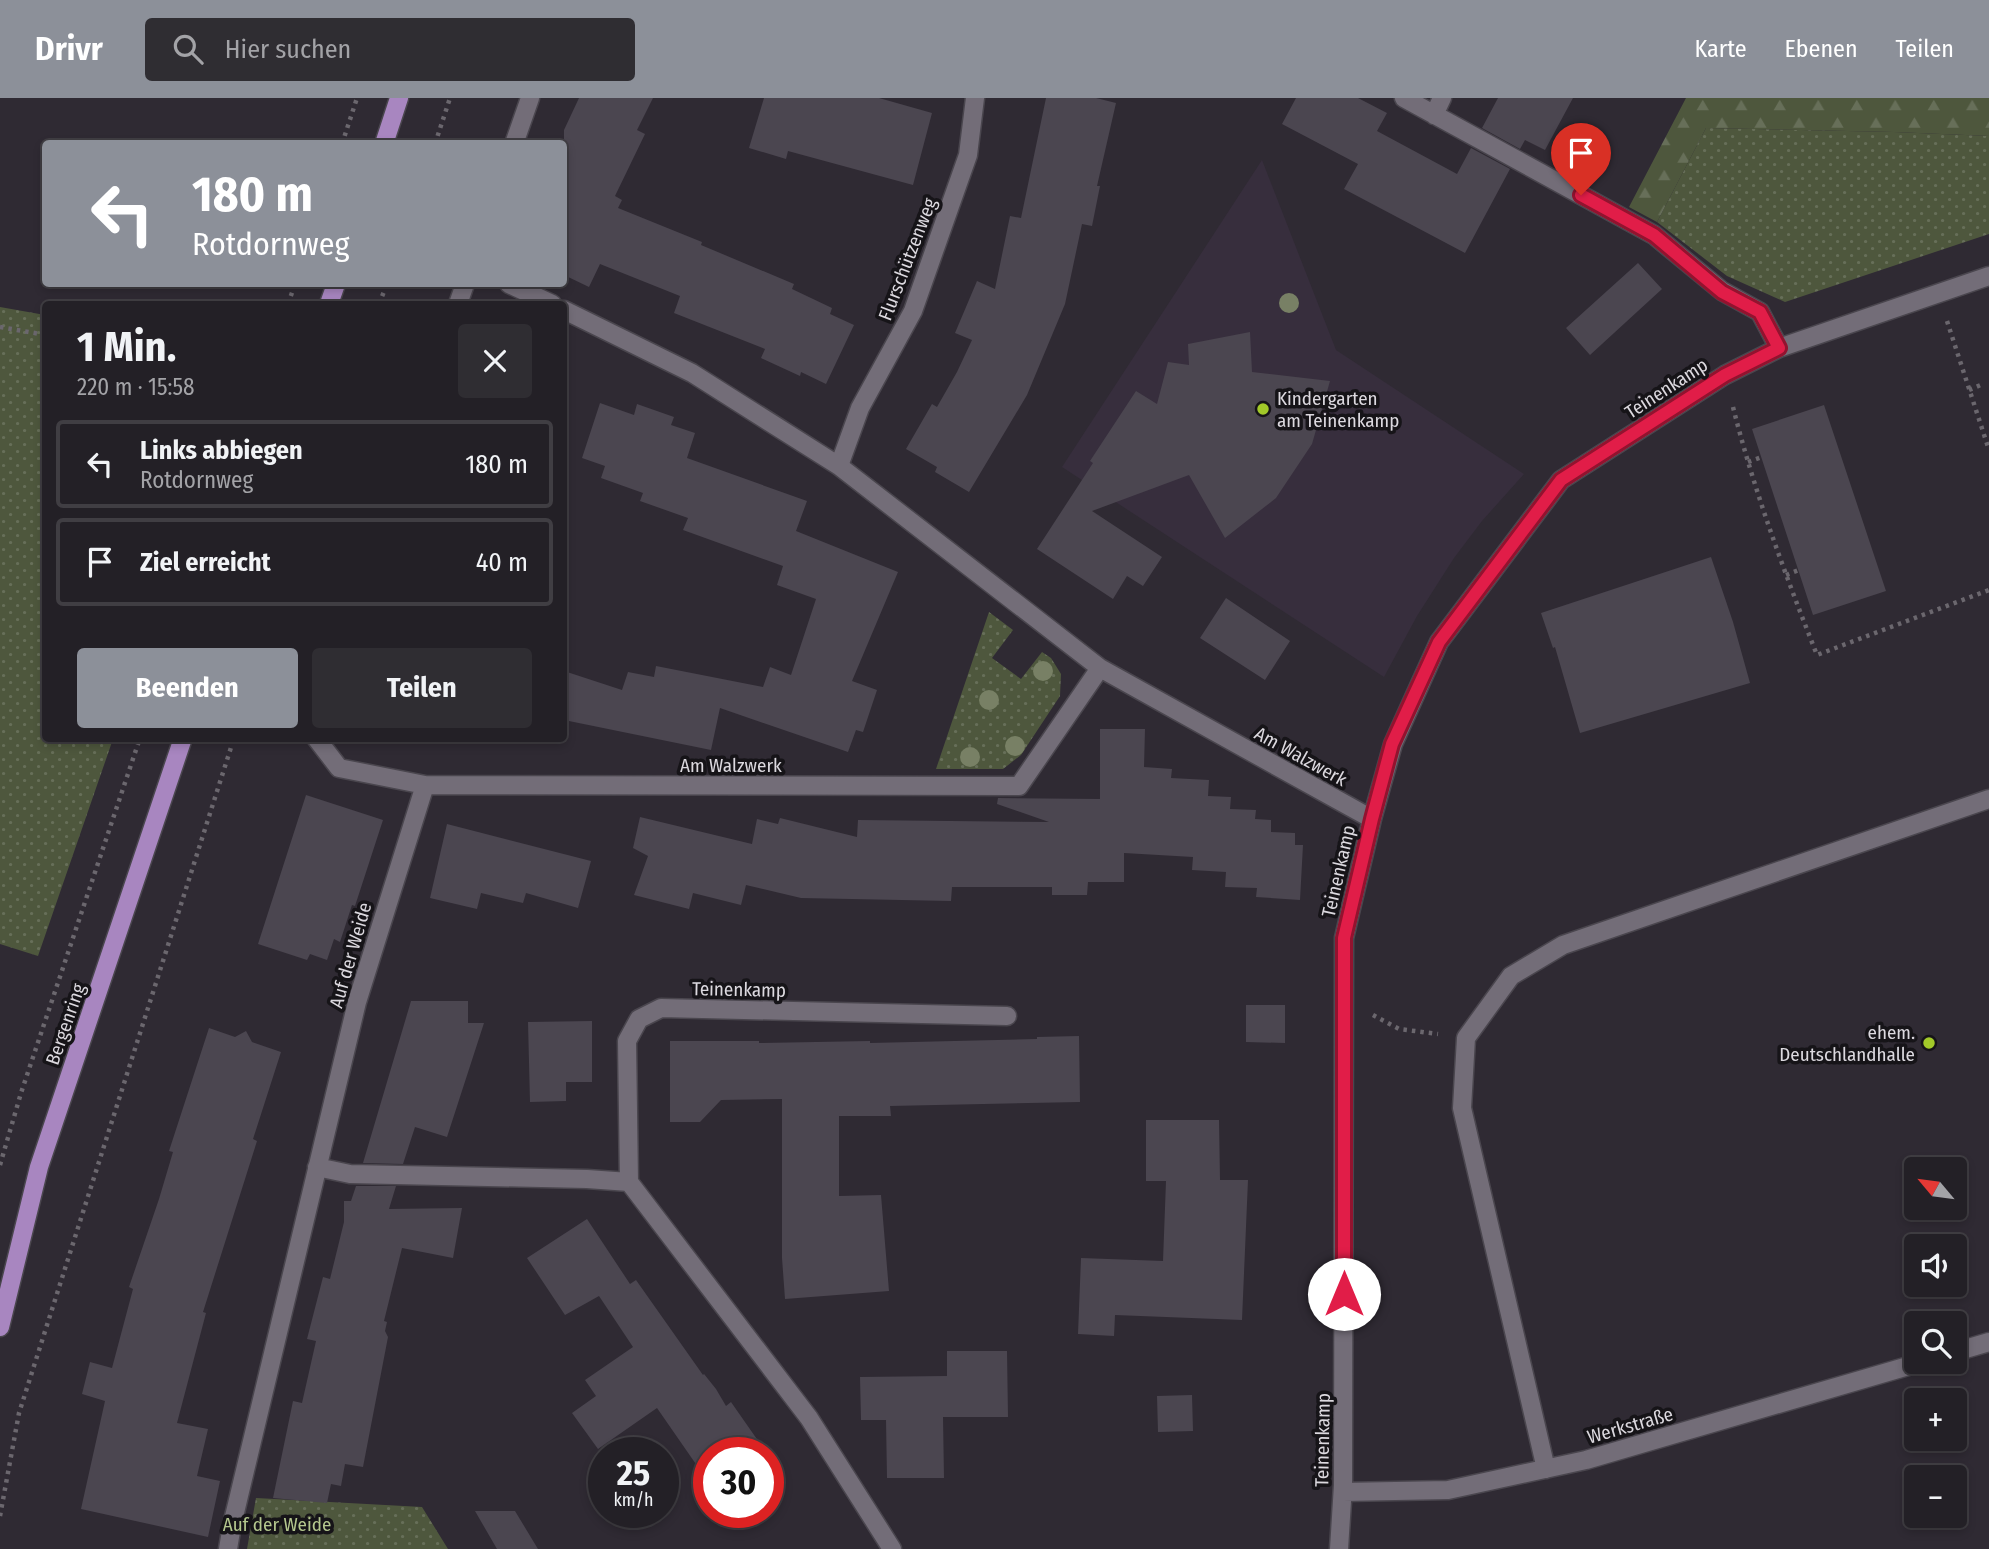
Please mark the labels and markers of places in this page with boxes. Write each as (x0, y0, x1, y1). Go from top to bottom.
pin (1551, 123, 1611, 195)
place label: Kindergarten am Teinenkamp (1277, 387, 1399, 432)
marker: Kindergarten am Teinenkamp (1255, 401, 1271, 417)
place label: ehem. Deutschlandhalle (1779, 1021, 1915, 1066)
marker: ehem. Deutschlandhalle (1921, 1035, 1937, 1051)

